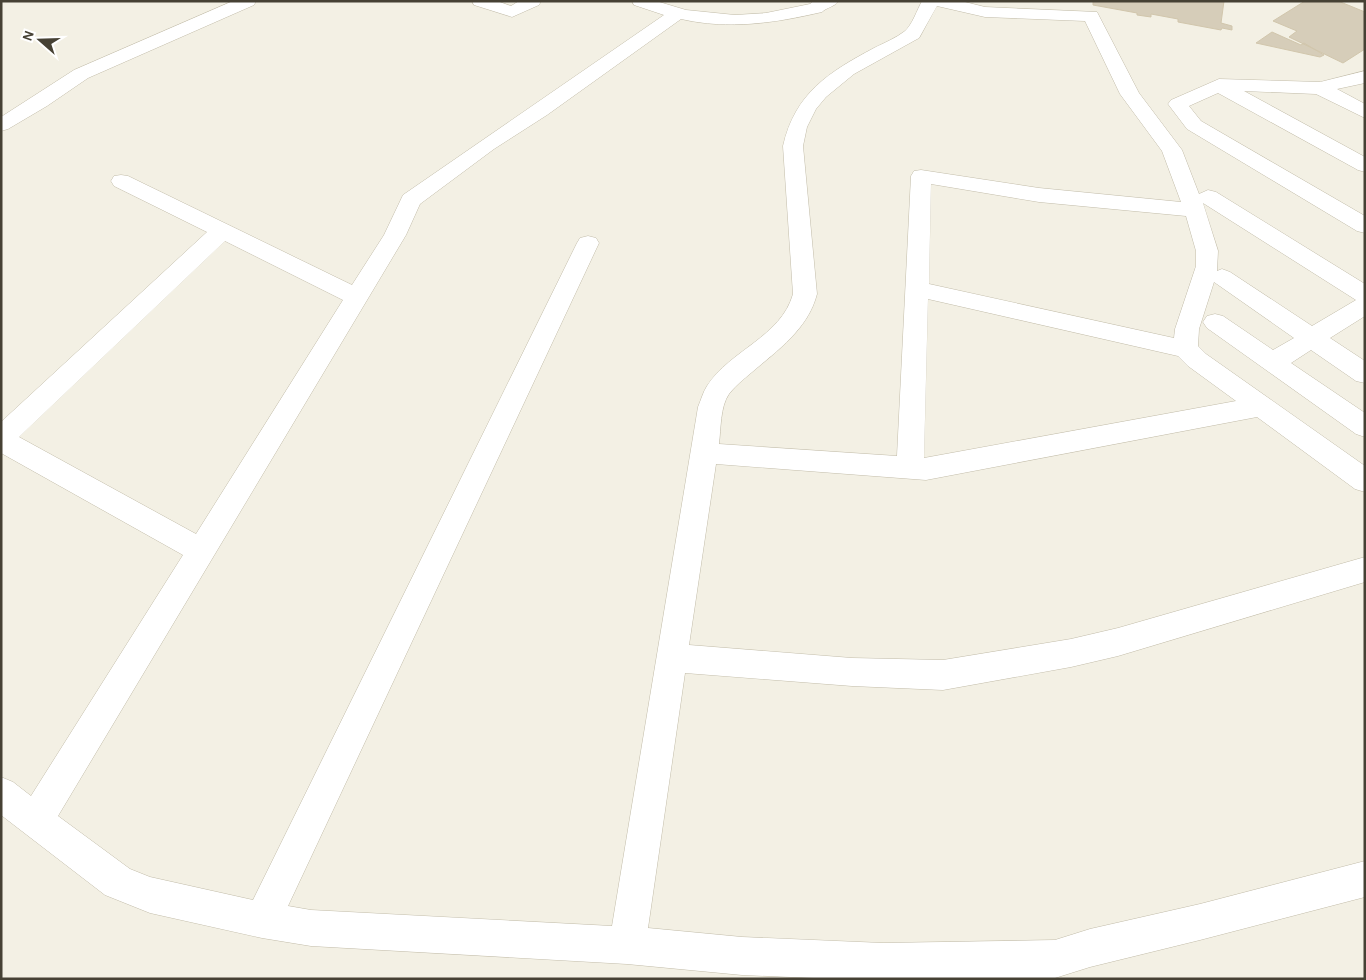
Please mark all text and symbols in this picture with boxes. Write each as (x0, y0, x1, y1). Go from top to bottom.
north arrow (15, 15, 65, 65)
text: N (19, 28, 38, 43)

